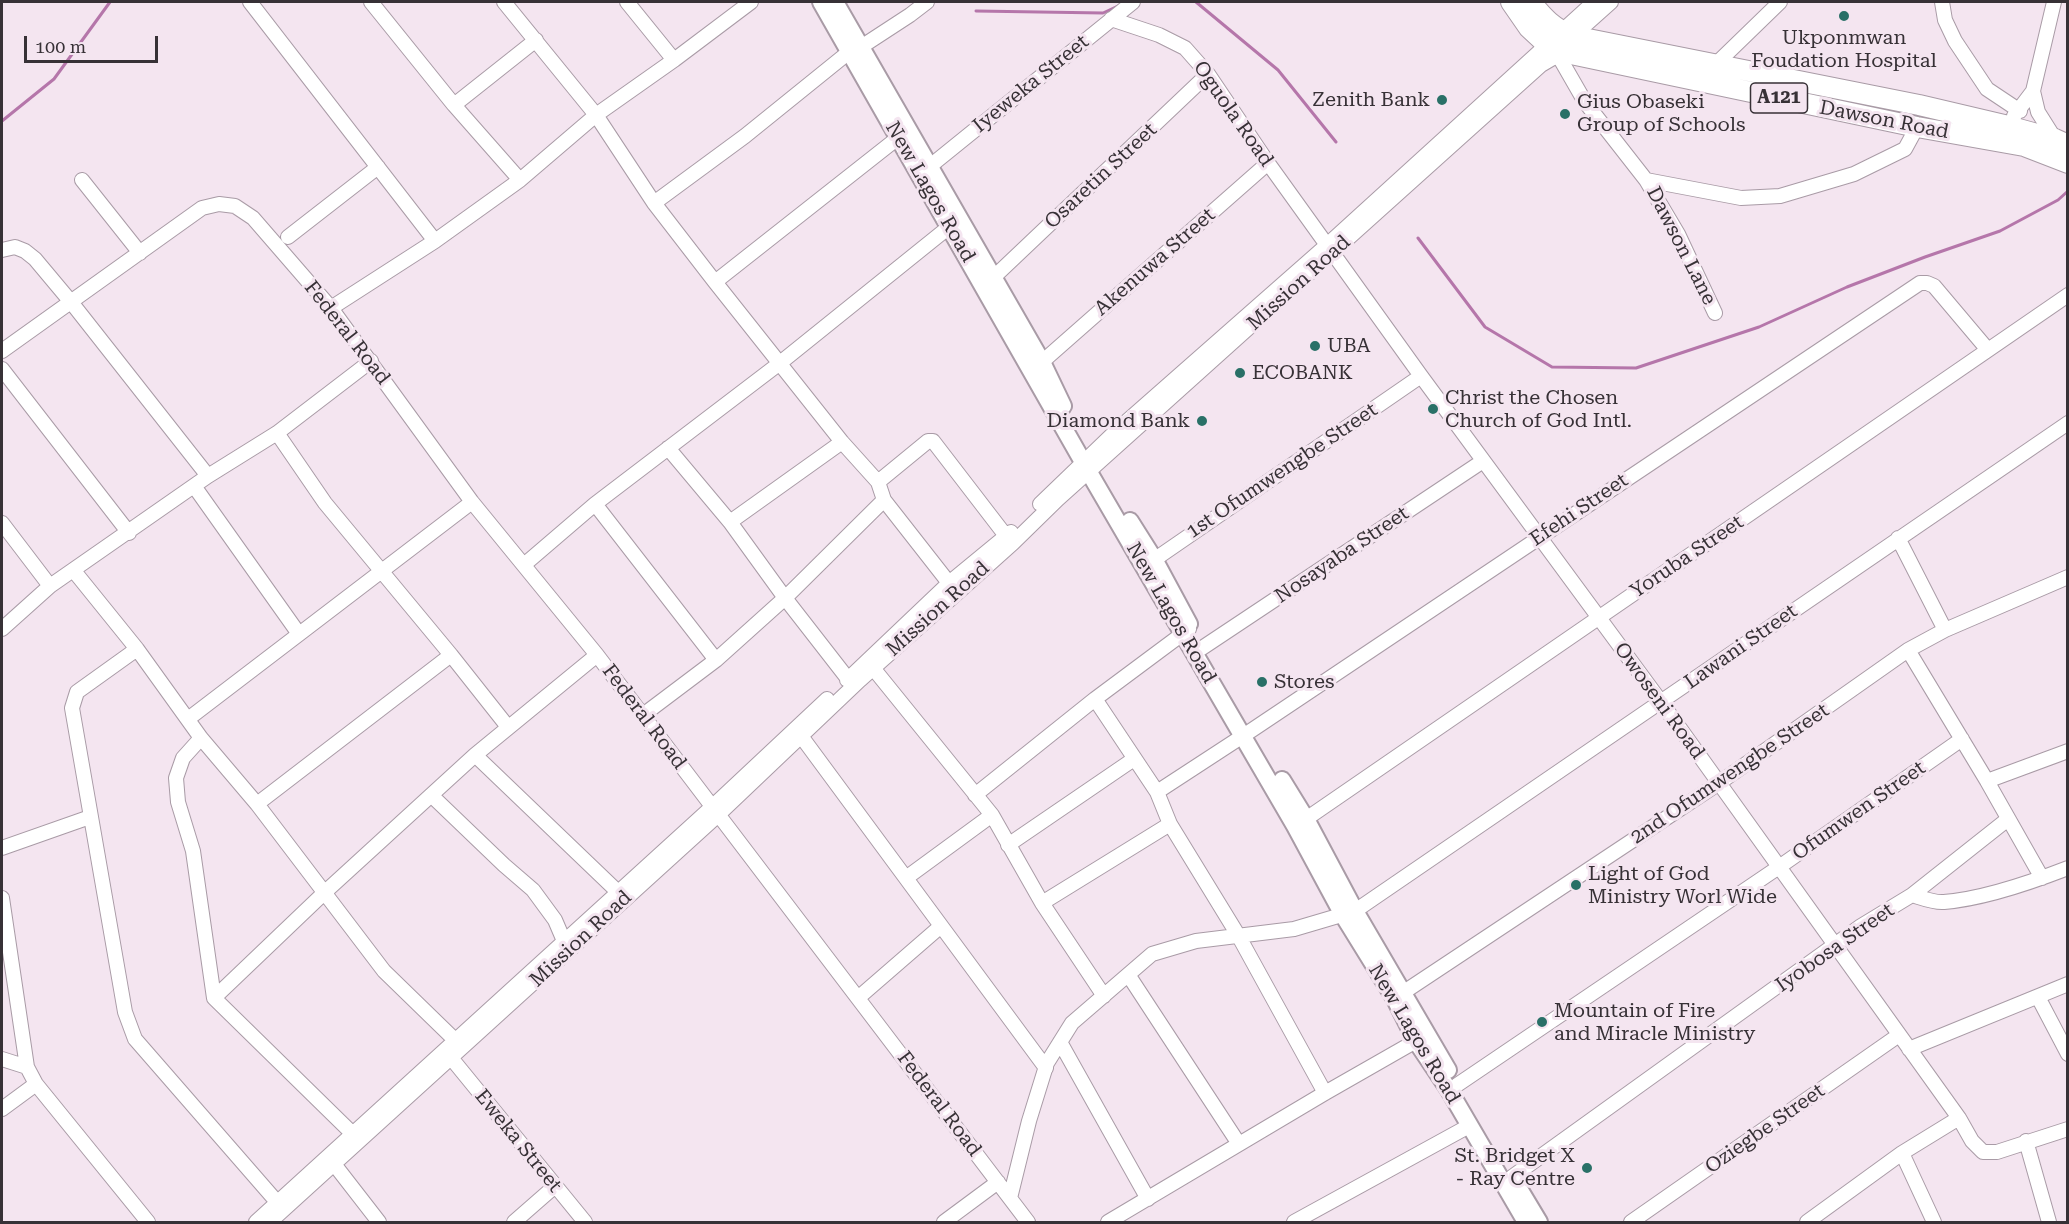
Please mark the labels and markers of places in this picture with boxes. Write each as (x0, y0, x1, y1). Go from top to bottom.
marker: Ukponmwan Foudation Hospital (1837, 9, 1851, 23)
place label: Ukponmwan Foudation Hospital (1751, 26, 1937, 73)
place label: Zenith Bank (1312, 88, 1430, 112)
place label: Gius Obaseki Group of Schools (1577, 90, 1746, 137)
marker: Zenith Bank (1435, 93, 1449, 107)
marker: Gius Obaseki Group of Schools (1558, 107, 1572, 121)
place label: UBA (1327, 334, 1370, 358)
marker: UBA (1308, 339, 1322, 353)
place label: ECOBANK (1252, 361, 1353, 385)
marker: ECOBANK (1233, 366, 1247, 380)
place label: Christ the Chosen Church of God Intl. (1445, 386, 1632, 433)
marker: Christ the Chosen Church of God Intl. (1426, 402, 1440, 416)
place label: Diamond Bank (1047, 409, 1190, 433)
marker: Diamond Bank (1195, 414, 1209, 428)
place label: Stores (1274, 670, 1334, 694)
marker: Stores (1255, 675, 1269, 689)
place label: Light of God Ministry Worl Wide (1588, 862, 1777, 909)
marker: Light of God Ministry Worl Wide (1569, 878, 1583, 892)
place label: Mountain of Fire and Miracle Ministry (1554, 999, 1755, 1046)
marker: Mountain of Fire and Miracle Ministry (1535, 1015, 1549, 1029)
place label: St. Bridget X - Ray Centre (1455, 1144, 1575, 1191)
marker: St. Bridget X - Ray Centre (1580, 1161, 1594, 1175)

